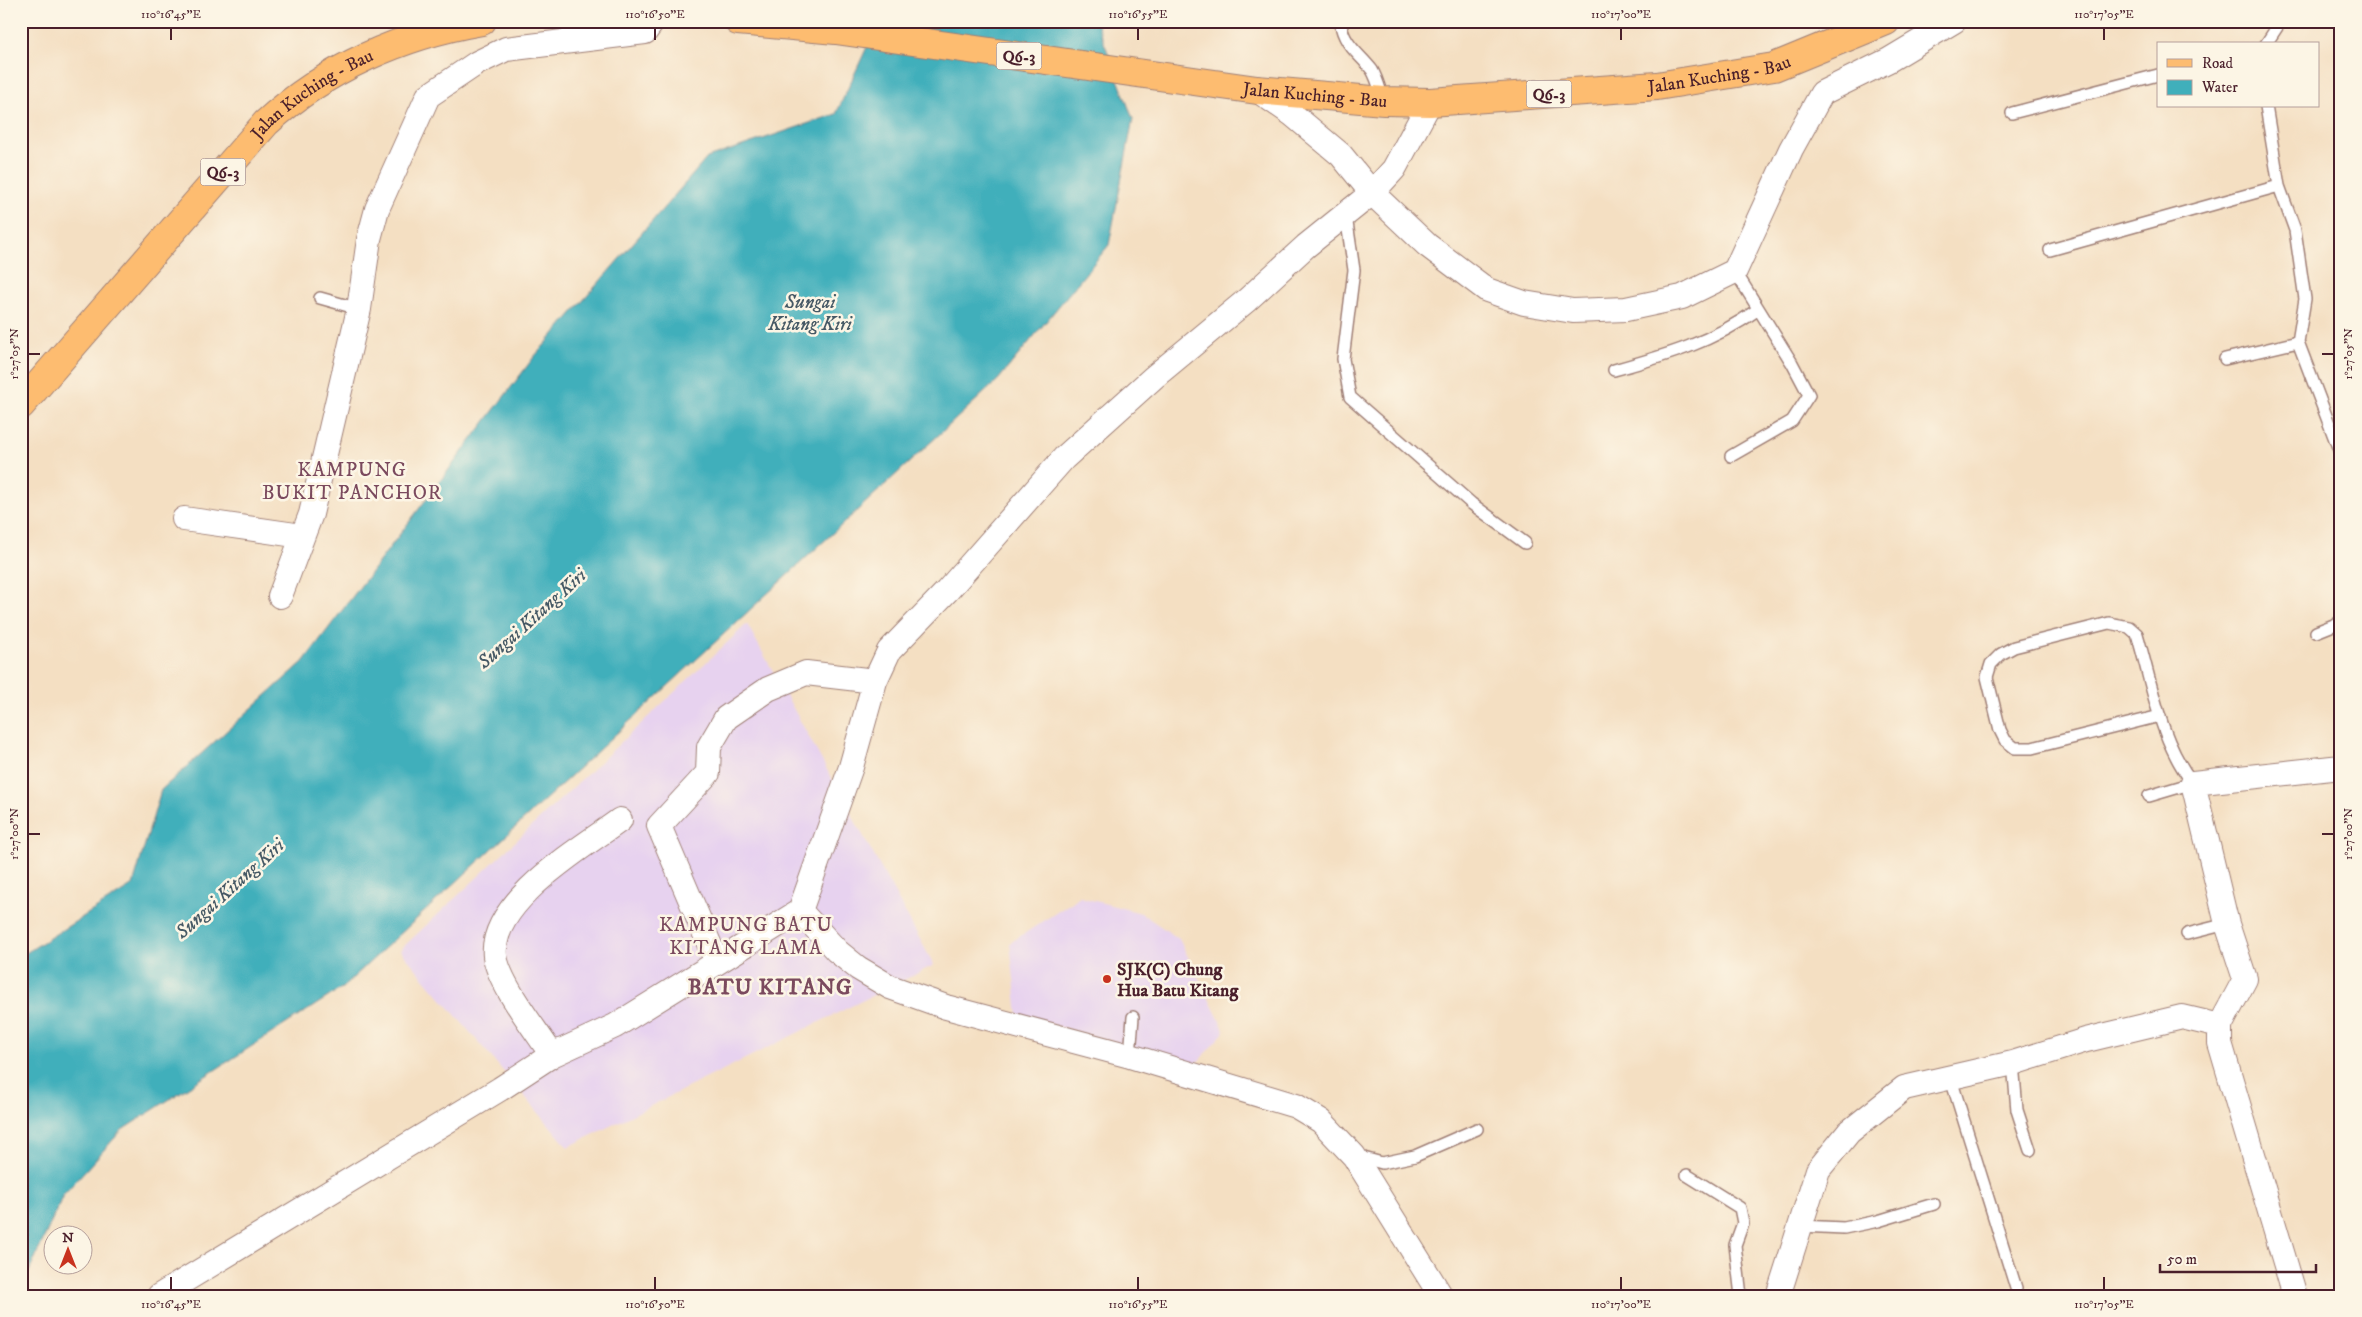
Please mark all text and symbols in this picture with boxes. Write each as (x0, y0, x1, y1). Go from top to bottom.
text: 110°16'45"E (141, 7, 201, 22)
text: 110°16'50"E (625, 7, 685, 22)
text: 110°16'55"E (1108, 7, 1168, 22)
text: 110°17'00"E (1591, 7, 1652, 22)
text: 110°17'05"E (2074, 7, 2134, 22)
road number: Q6-3 (996, 42, 1042, 70)
legend (2157, 42, 2320, 108)
street label: Jalan Kuching - Bau (245, 45, 377, 146)
street label: Jalan Kuching - Bau (1645, 51, 1795, 99)
text: Road (2202, 54, 2234, 73)
street label: Jalan Kuching - Bau (1239, 78, 1388, 113)
text: Water (2201, 78, 2238, 97)
road number: Q6-3 (1526, 80, 1572, 108)
road number: Q6-3 (200, 158, 246, 186)
water label: Sungai Kitang Kiri (767, 291, 853, 336)
text: 1°27'05"N (7, 328, 22, 380)
text: 1°27'05"N (2341, 328, 2356, 380)
district label: KAMPUNG BUKIT PANCHOR (262, 458, 442, 506)
water label: Sungai Kitang Kiri (472, 564, 592, 675)
text: 1°27'00"N (7, 808, 22, 860)
text: 1°27'00"N (2341, 808, 2356, 860)
water label: Sungai Kitang Kiri (170, 834, 290, 945)
district label: KAMPUNG BATU KITANG LAMA (659, 913, 833, 961)
place label: SJK(C) Chung Hua Batu Kitang (1117, 959, 1239, 1002)
marker: SJK(C) Chung Hua Batu Kitang (1101, 973, 1113, 985)
district label: BATU KITANG (688, 974, 852, 1001)
north arrow (42, 1224, 92, 1274)
text: N (62, 1229, 74, 1247)
scale bar (2160, 1242, 2316, 1274)
text: 50 m (2167, 1250, 2197, 1269)
text: 110°16'45"E (141, 1297, 201, 1312)
text: 110°16'50"E (625, 1297, 685, 1312)
text: 110°16'55"E (1108, 1297, 1168, 1312)
text: 110°17'00"E (1591, 1297, 1652, 1312)
text: 110°17'05"E (2074, 1297, 2134, 1312)

